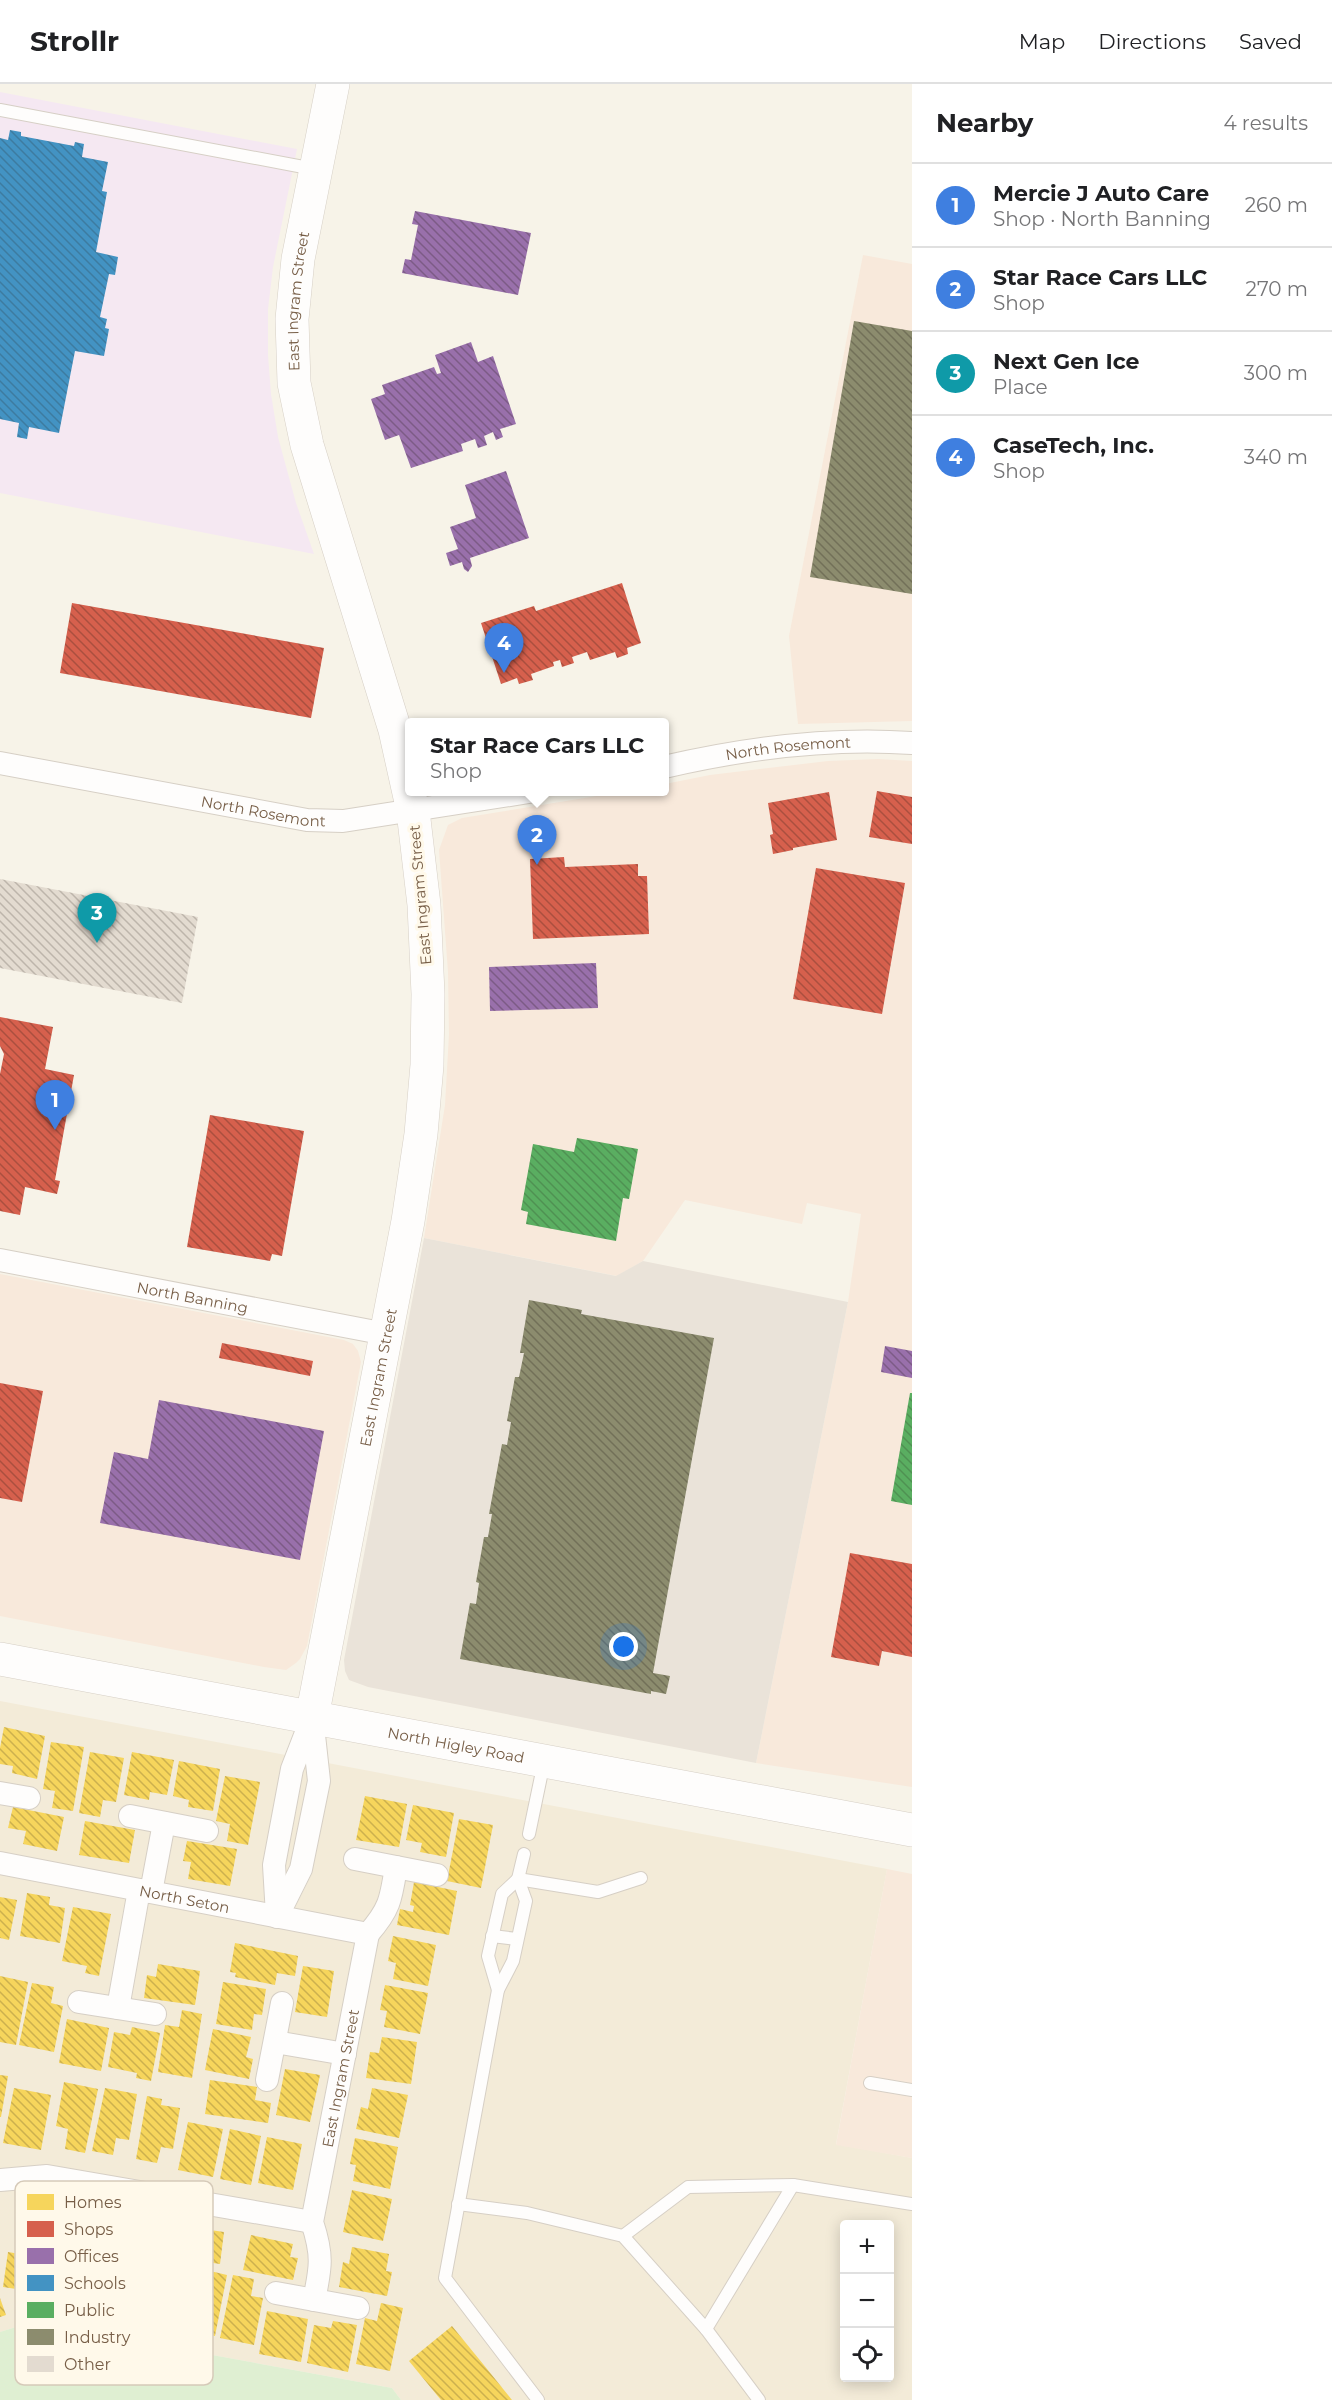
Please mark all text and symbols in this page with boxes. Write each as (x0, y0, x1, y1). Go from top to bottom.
text: Strollr (30, 24, 119, 58)
text: Map (1019, 29, 1065, 54)
text: Directions (1098, 29, 1206, 54)
text: Saved (1239, 29, 1302, 54)
text: Nearby (936, 107, 1033, 139)
text: 4 results (1223, 111, 1308, 135)
text: Mercie J Auto Care (993, 180, 1209, 207)
text: 1 (952, 193, 959, 217)
text: 260 m (1245, 193, 1308, 217)
text: Shop · North Banning (993, 207, 1211, 231)
street label: East Ingram Street (282, 229, 313, 371)
text: Star Race Cars LLC (993, 264, 1207, 291)
text: 2 (950, 277, 961, 301)
text: 270 m (1246, 277, 1308, 301)
text: Shop (993, 291, 1045, 315)
text: Next Gen Ice (993, 348, 1139, 375)
text: 3 (950, 361, 961, 385)
text: 300 m (1244, 361, 1308, 385)
text: Place (993, 375, 1048, 399)
text: CaseTech, Inc. (993, 432, 1154, 459)
text: 4 (949, 445, 962, 469)
text: 340 m (1244, 445, 1308, 469)
text: Shop (993, 459, 1045, 483)
pin: 4 (484, 624, 524, 673)
popup (405, 718, 669, 796)
text: Star Race Cars LLC (430, 732, 644, 759)
street label: North Rosemont (724, 732, 851, 764)
text: Shop (430, 759, 482, 783)
street label: North Rosemont (200, 791, 326, 830)
pin: 2 (518, 816, 556, 865)
street label: East Ingram Street (404, 824, 436, 966)
pin: 3 (78, 894, 116, 943)
pin: 1 (36, 1080, 74, 1130)
street label: North Banning (135, 1277, 250, 1317)
street label: East Ingram Street (355, 1306, 400, 1448)
your location (609, 1632, 638, 1661)
street label: North Higley Road (386, 1722, 526, 1767)
street label: North Seton (138, 1881, 231, 1917)
street label: East Ingram Street (317, 2007, 363, 2149)
legend (15, 2181, 213, 2385)
text: Homes (64, 2193, 122, 2212)
text: Shops (64, 2220, 114, 2239)
map controls (840, 2220, 894, 2382)
button: + (840, 2220, 894, 2274)
text: Offices (64, 2247, 119, 2266)
text: Schools (64, 2274, 126, 2293)
button: − (840, 2274, 894, 2328)
text: Public (64, 2301, 115, 2320)
text: Industry (64, 2328, 131, 2347)
button: locate (840, 2328, 894, 2382)
text: Other (64, 2355, 111, 2374)

